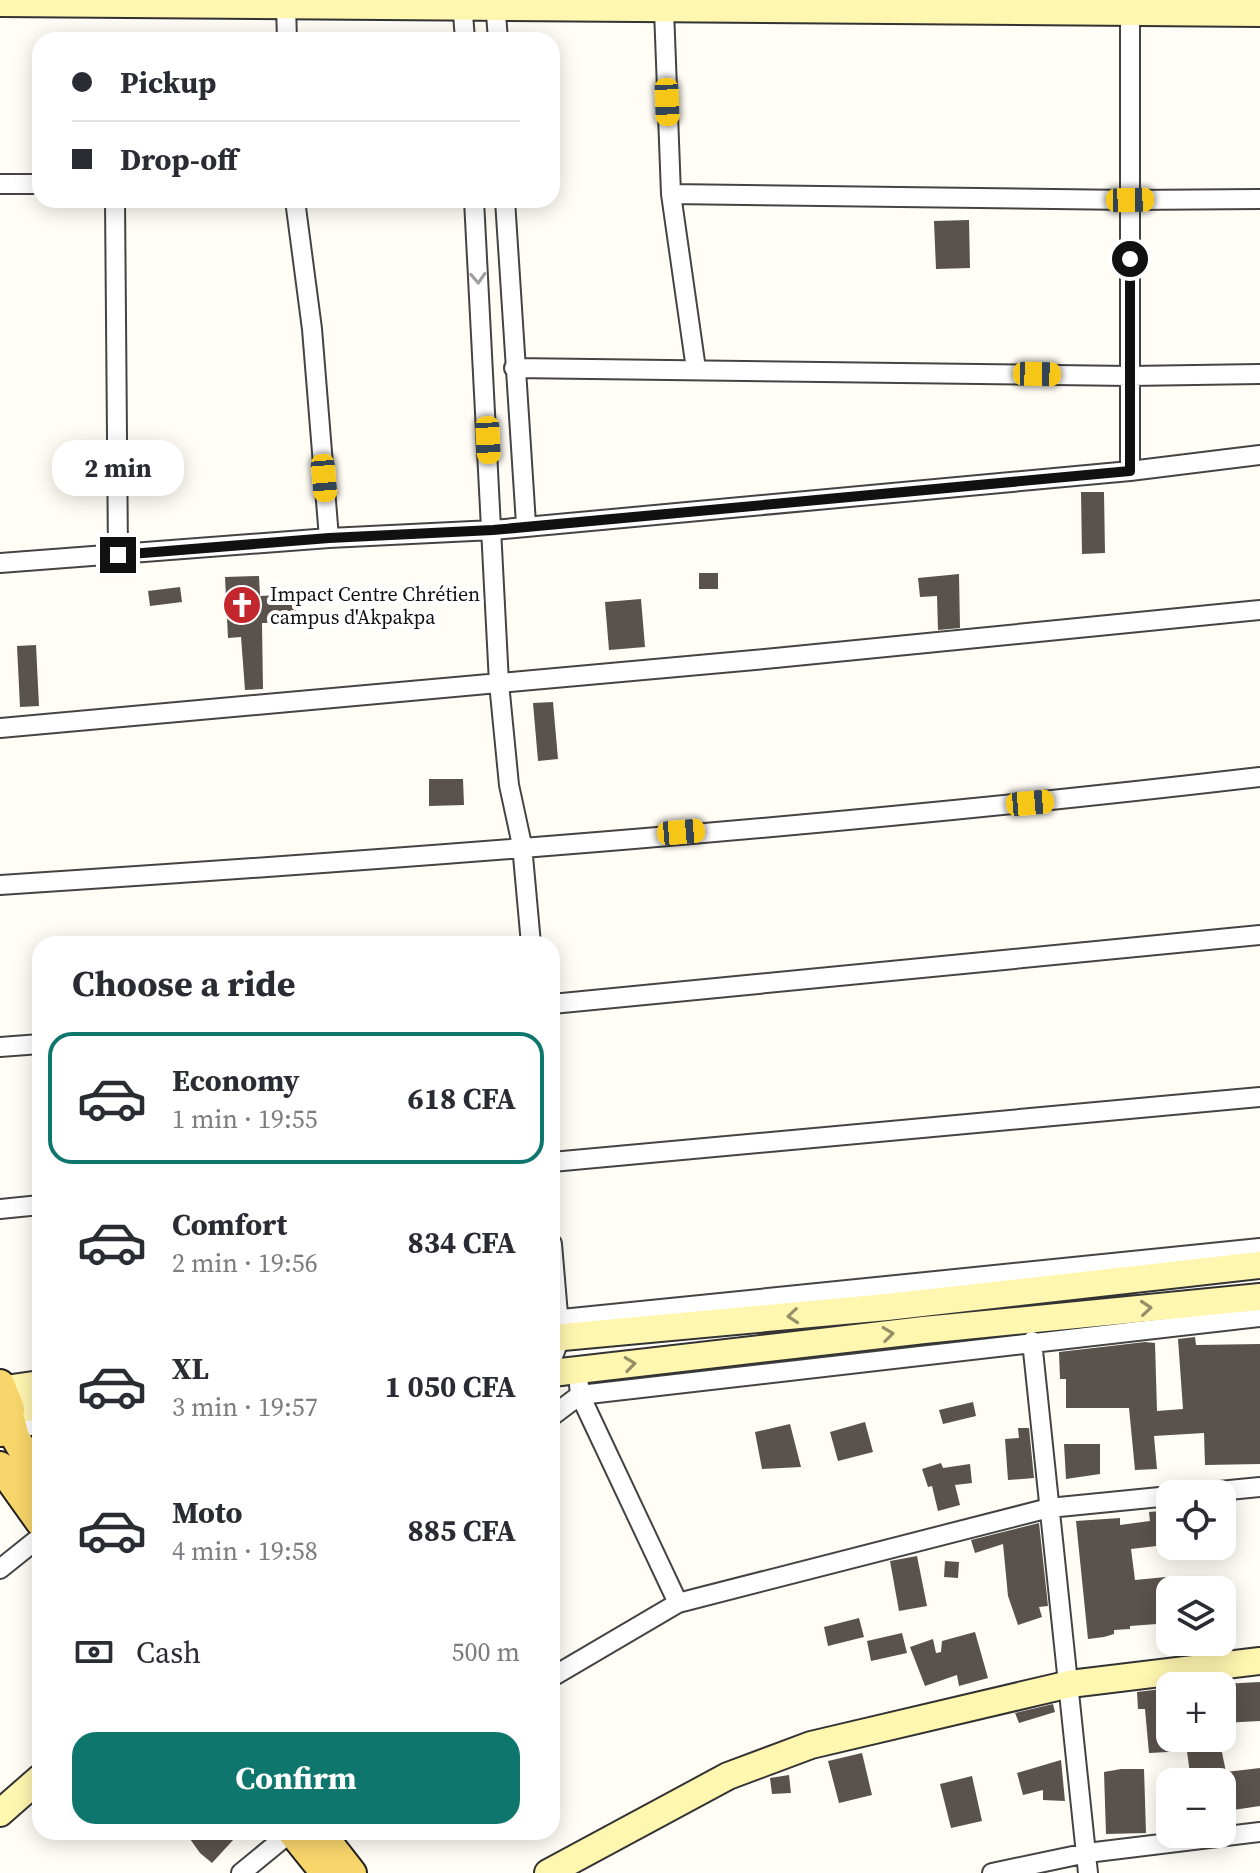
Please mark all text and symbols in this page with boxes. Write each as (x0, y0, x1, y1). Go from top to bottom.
text: Pickup (120, 62, 216, 103)
car (654, 78, 680, 126)
text: Drop-off (120, 139, 238, 180)
car (1106, 188, 1154, 212)
route start (1112, 241, 1148, 277)
one-way arrow (470, 272, 487, 285)
car (1013, 362, 1061, 386)
car (475, 415, 501, 465)
callout: 2 min (52, 439, 184, 495)
text: 2 min (84, 450, 152, 486)
car (310, 453, 338, 503)
route end (100, 537, 136, 573)
place label: Impact Centre Chrétien campus d'Akpakpa (270, 580, 480, 631)
church icon: Impact Centre Chrétien campus d'Akpakpa (221, 584, 263, 626)
car (1005, 789, 1055, 817)
car (656, 818, 706, 846)
text: Choose a ride (72, 959, 295, 1008)
text: Economy (172, 1060, 300, 1101)
icon: car (76, 1062, 148, 1134)
text: 618 CFA (407, 1078, 516, 1119)
text: 1 min · 19:55 (172, 1101, 318, 1137)
text: Comfort (172, 1204, 287, 1245)
icon: car (76, 1206, 148, 1278)
text: 834 CFA (407, 1222, 516, 1263)
text: 2 min · 19:56 (172, 1245, 318, 1281)
one-way arrow (1140, 1300, 1153, 1317)
one-way arrow (786, 1307, 799, 1324)
one-way arrow (882, 1325, 895, 1342)
text: XL (172, 1348, 209, 1389)
icon: car (76, 1350, 148, 1422)
one-way arrow (623, 1356, 636, 1373)
text: 1 050 CFA (385, 1366, 516, 1407)
text: 3 min · 19:57 (172, 1389, 318, 1425)
map controls (1156, 1480, 1236, 1848)
button: locate (1156, 1480, 1236, 1560)
text: Moto (172, 1492, 243, 1533)
icon: car (76, 1494, 148, 1566)
text: 885 CFA (407, 1510, 516, 1551)
text: 4 min · 19:58 (172, 1533, 318, 1569)
button: layers (1156, 1576, 1236, 1656)
icon: cash (72, 1630, 116, 1674)
text: Cash (136, 1632, 201, 1673)
text: 500 m (452, 1634, 520, 1670)
button: + (1156, 1672, 1236, 1752)
button: Confirm (72, 1732, 520, 1824)
button: − (1156, 1768, 1236, 1848)

